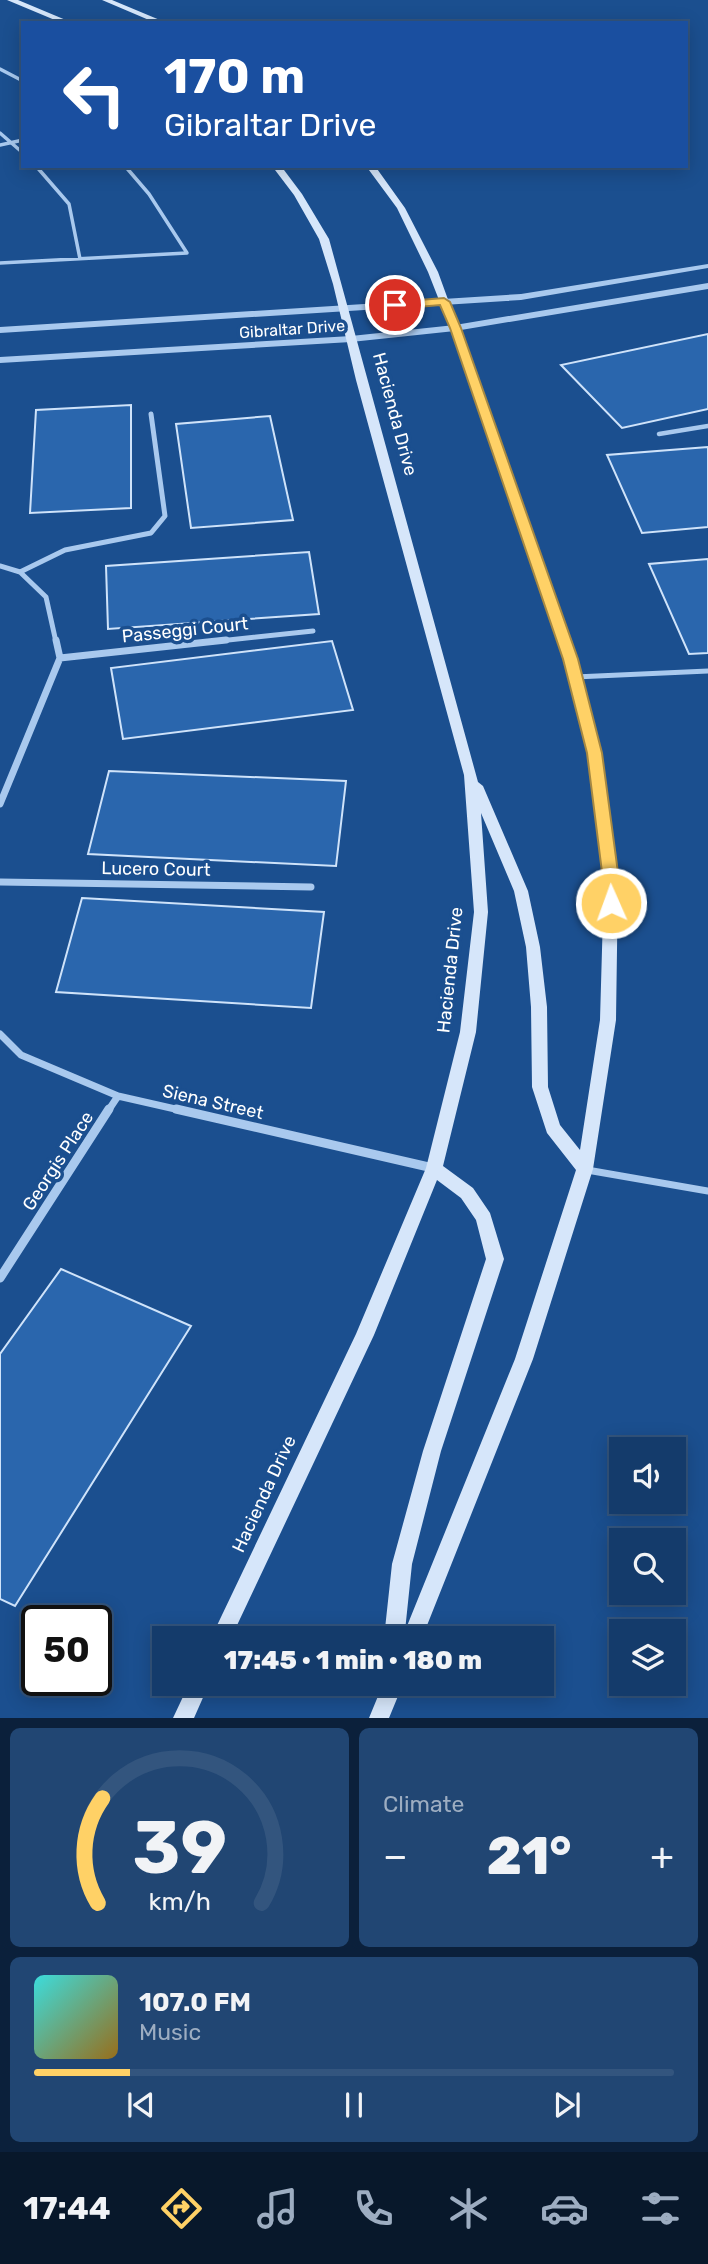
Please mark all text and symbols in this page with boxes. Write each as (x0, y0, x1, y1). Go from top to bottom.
text: 170 m (164, 47, 305, 105)
icon: left (49, 49, 140, 140)
text: Gibraltar Drive (164, 106, 376, 144)
pin (365, 275, 425, 335)
icon: arrive (376, 286, 414, 324)
street label: Gibraltar Drive (238, 316, 346, 342)
street label: Hacienda Drive (368, 350, 422, 478)
street label: Passeggi Court (121, 612, 249, 648)
street label: Lucero Court (101, 857, 211, 881)
position arrow (574, 866, 648, 940)
street label: Hacienda Drive (432, 906, 468, 1034)
street label: Siena Street (160, 1080, 266, 1124)
street label: Georgis Place (18, 1107, 98, 1215)
street label: Hacienda Drive (227, 1432, 301, 1556)
map controls (609, 1437, 686, 1696)
button: sound (609, 1437, 686, 1514)
button: search (609, 1528, 686, 1605)
speed limit sign: 50 (21, 1605, 112, 1696)
button: layers (609, 1619, 686, 1696)
text: 17:45 · 1 min · 180 m (224, 1645, 482, 1676)
text: Climate (383, 1790, 464, 1818)
text: 39 (132, 1806, 227, 1892)
text: 21° (487, 1825, 571, 1887)
text: − (383, 1833, 408, 1879)
text: + (650, 1833, 674, 1879)
text: km/h (148, 1887, 211, 1916)
text: 107.0 FM (139, 1987, 251, 2018)
text: Music (139, 2018, 201, 2046)
icon: previous (122, 2086, 160, 2124)
icon: pause (335, 2086, 373, 2124)
icon: next (548, 2086, 586, 2124)
icon: directions (157, 2184, 206, 2233)
icon: music (253, 2184, 302, 2233)
icon: phone (349, 2184, 398, 2233)
icon: climate (444, 2184, 493, 2233)
icon: car (540, 2184, 589, 2233)
icon: filters (636, 2184, 685, 2233)
text: 17:44 (23, 2189, 111, 2227)

